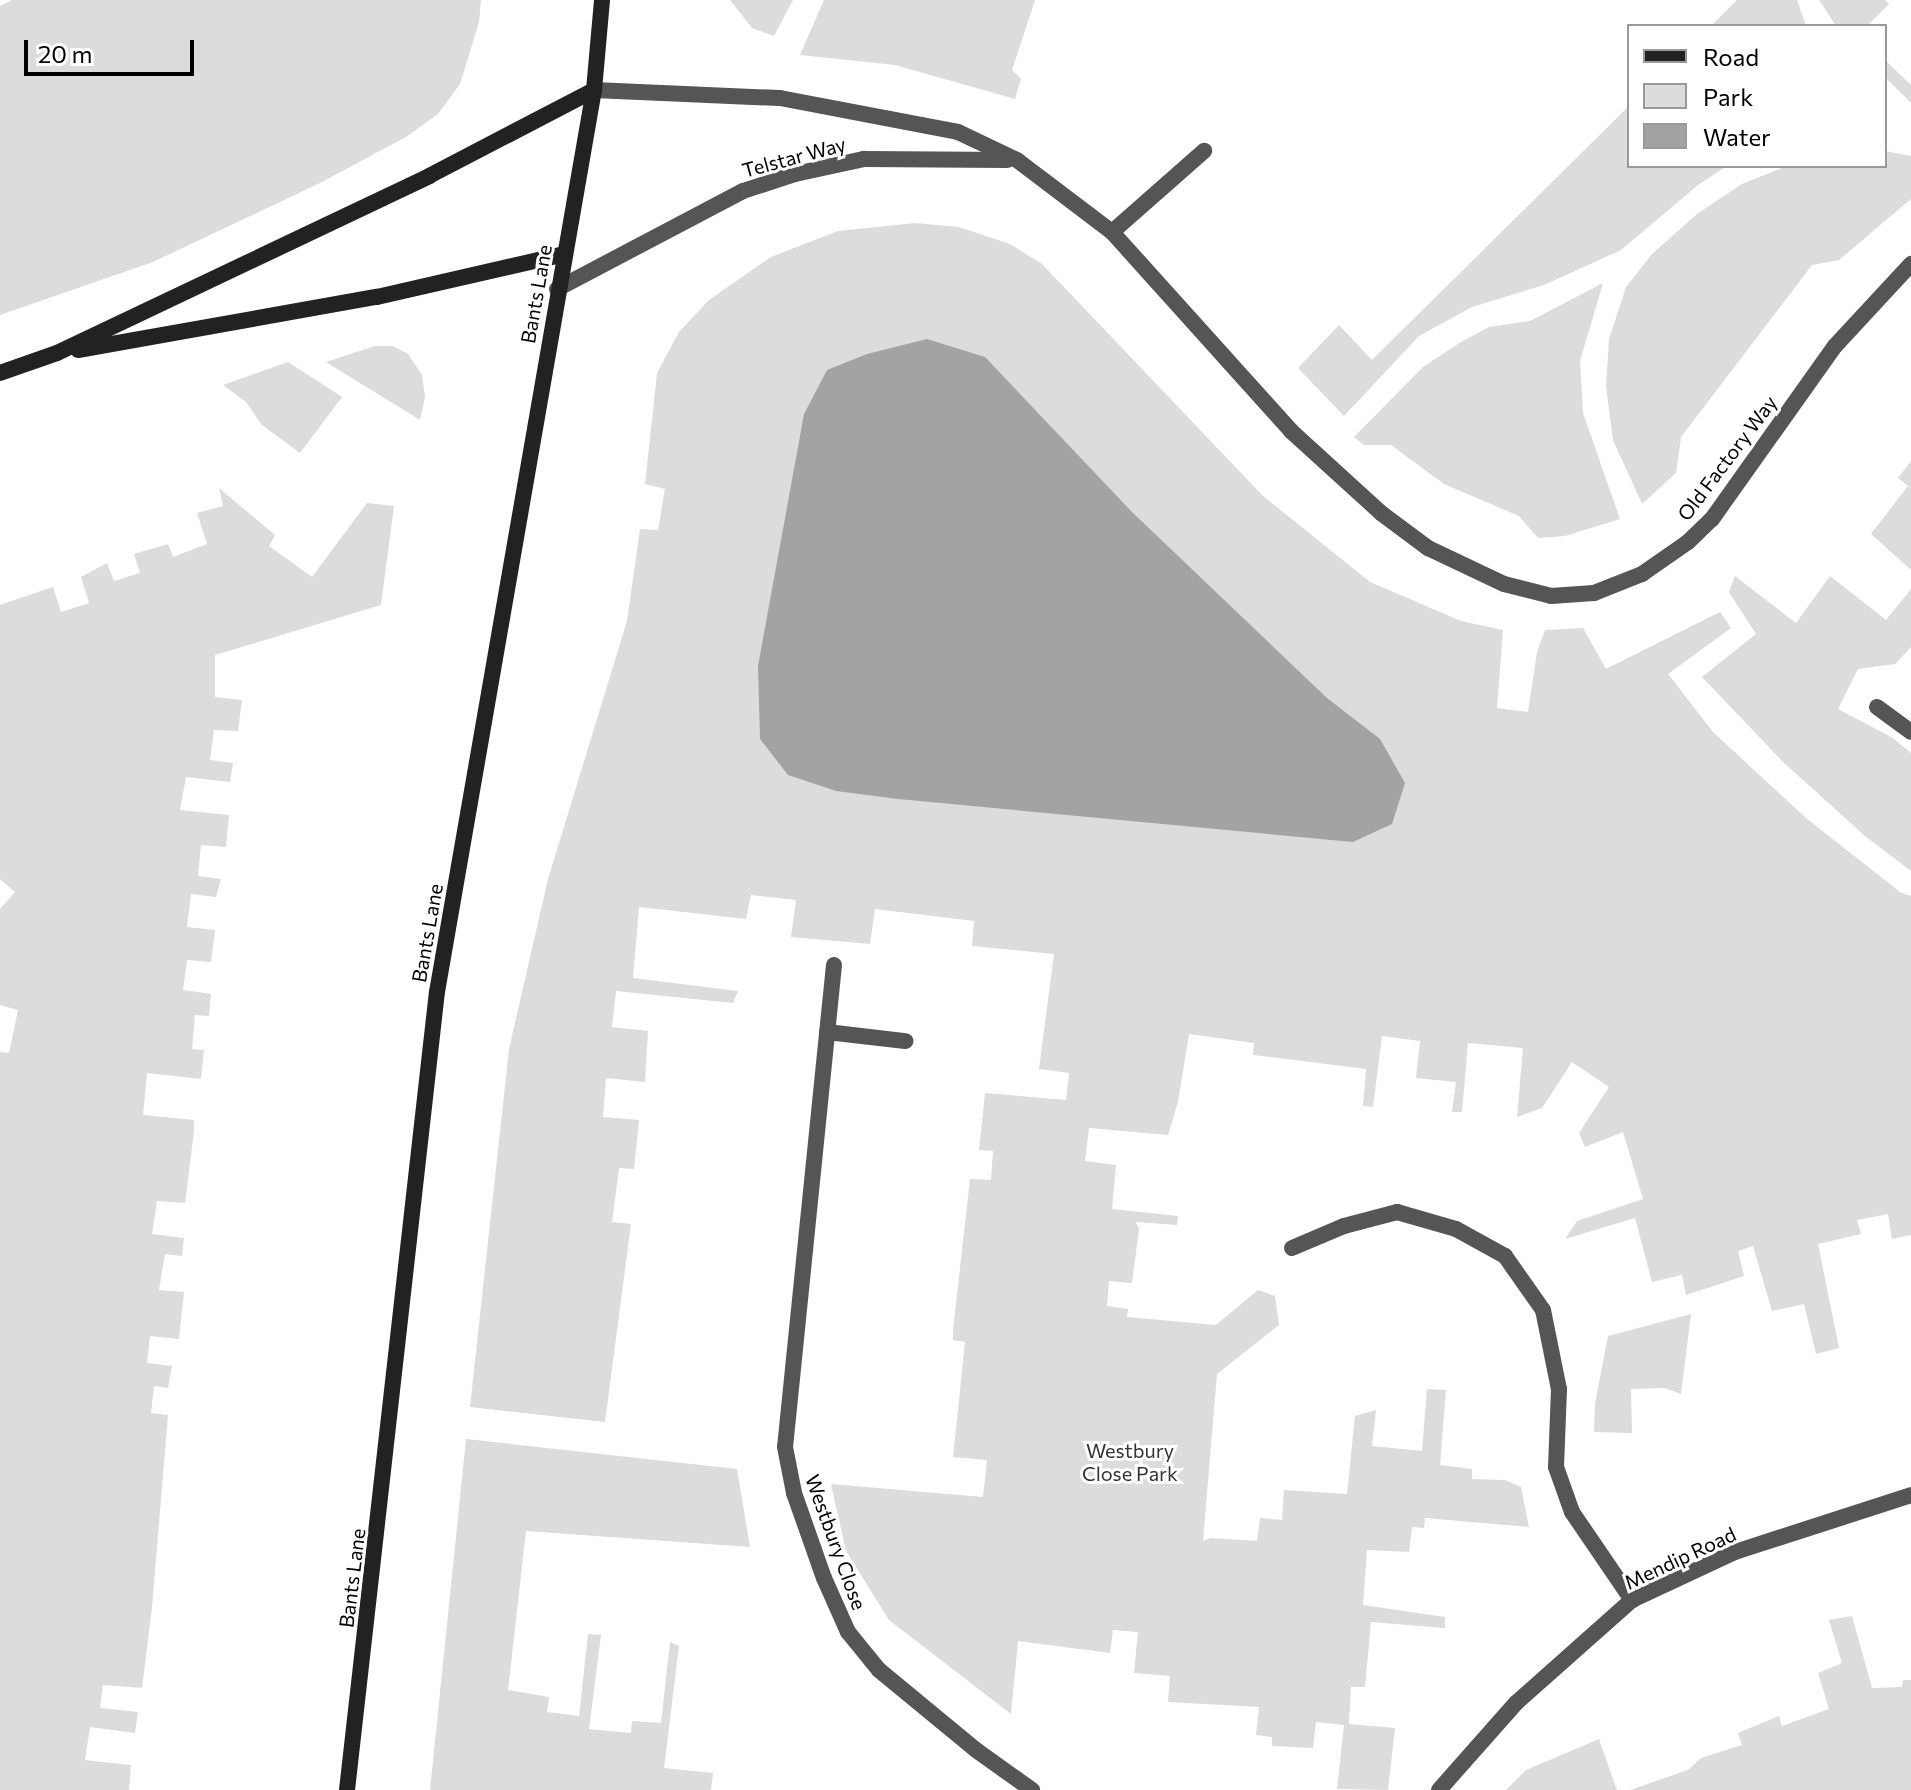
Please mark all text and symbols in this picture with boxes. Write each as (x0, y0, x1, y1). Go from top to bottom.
scale bar (28, 24, 198, 74)
legend (1627, 24, 1887, 168)
text: 20 m (38, 39, 92, 68)
text: Road (1703, 42, 1759, 71)
text: Park (1703, 82, 1753, 111)
text: Water (1703, 122, 1771, 151)
street label: Telstar Way (740, 132, 848, 182)
street label: Bants Lane (516, 243, 556, 345)
street label: Old Factory Way (1672, 391, 1782, 525)
street label: Bants Lane (407, 882, 447, 984)
park label: Westbury Close Park (1082, 1438, 1178, 1485)
street label: Westbury Close (800, 1471, 872, 1613)
street label: Mendip Road (1620, 1522, 1740, 1594)
street label: Bants Lane (334, 1527, 370, 1629)

